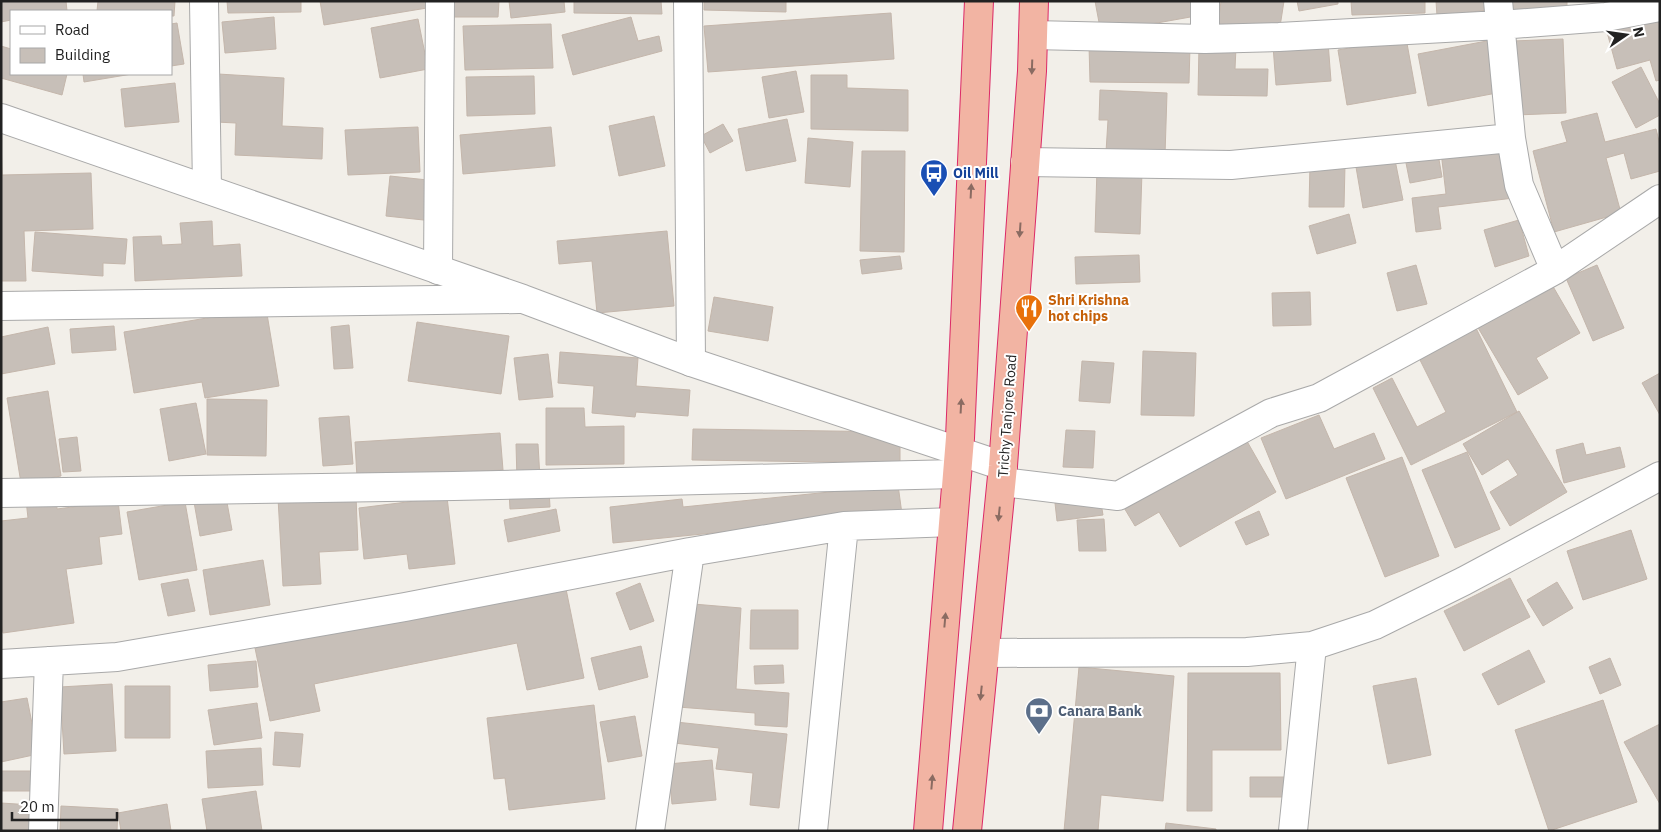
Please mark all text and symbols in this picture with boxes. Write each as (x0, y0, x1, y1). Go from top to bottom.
legend (10, 10, 172, 75)
north arrow (1601, 10, 1651, 60)
text: Road (55, 20, 90, 39)
text: N (1629, 25, 1649, 39)
text: Building (55, 45, 110, 64)
one-way arrow (1027, 60, 1035, 76)
bus stop icon: Oil Mill (919, 158, 949, 197)
place label: Oil Mill (953, 164, 998, 182)
one-way arrow (968, 183, 976, 199)
one-way arrow (1016, 222, 1024, 238)
place label: Shri Krishna hot chips (1048, 291, 1129, 325)
restaurant icon: Shri Krishna hot chips (1014, 293, 1044, 332)
street label: Trichy Tanjore Road (994, 354, 1020, 478)
one-way arrow (958, 398, 966, 414)
one-way arrow (994, 506, 1002, 522)
one-way arrow (942, 612, 950, 628)
one-way arrow (977, 685, 985, 701)
bank icon: Canara Bank (1024, 696, 1054, 735)
place label: Canara Bank (1058, 702, 1143, 720)
one-way arrow (929, 774, 937, 790)
scale bar (12, 790, 118, 822)
text: 20 m (20, 797, 55, 816)

